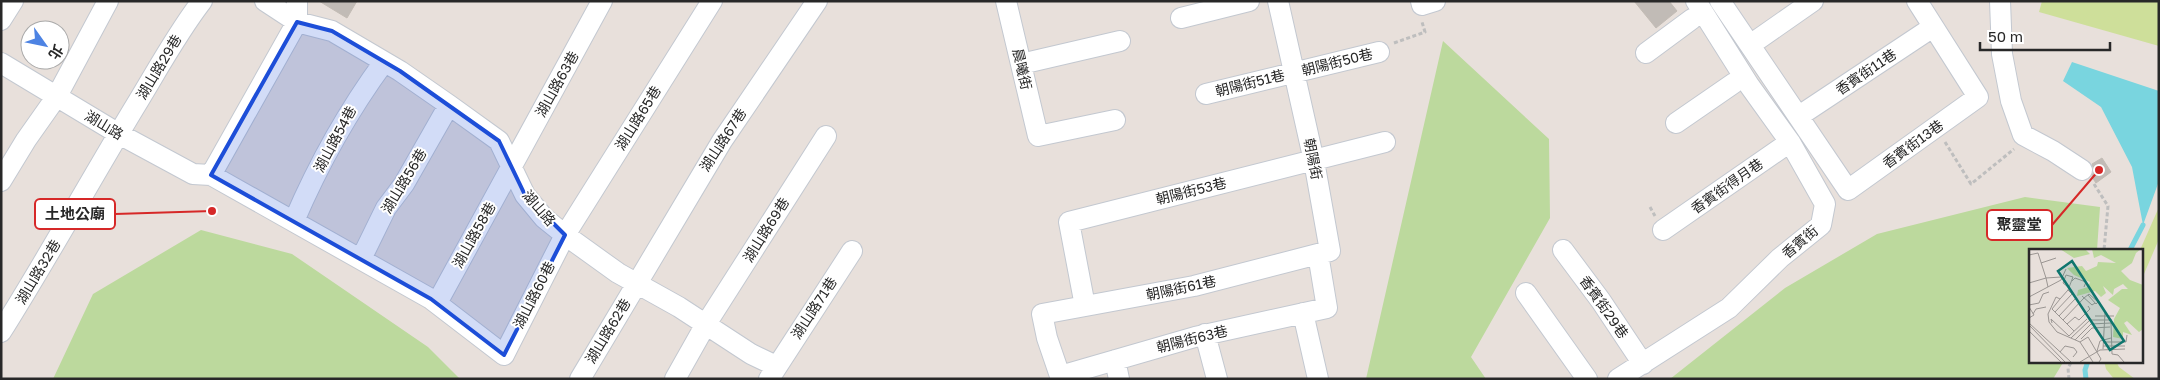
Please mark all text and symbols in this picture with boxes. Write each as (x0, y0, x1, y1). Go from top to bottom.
north arrow (20, 20, 70, 70)
scale bar (1980, 20, 2110, 52)
text: 50 m (1988, 27, 2023, 45)
street label: 湖山路29巷 (133, 31, 185, 102)
text: 北 (45, 42, 67, 63)
street label: 朝陽街50巷 (1299, 44, 1374, 79)
street label: 香賓街11巷 (1832, 45, 1899, 98)
street label: 晨曦街 (1009, 47, 1035, 91)
street label: 湖山路63巷 (532, 48, 582, 120)
street label: 朝陽街51巷 (1213, 66, 1286, 99)
street label: 湖山路65巷 (611, 82, 664, 153)
street label: 湖山路54巷 (310, 103, 359, 175)
street label: 湖山路67巷 (696, 105, 749, 175)
street label: 湖山路 (82, 106, 127, 143)
street label: 香賓街13巷 (1879, 116, 1946, 171)
street label: 朝陽街 (1301, 137, 1326, 181)
street label: 湖山路56巷 (378, 145, 430, 216)
street label: 香賓街得月巷 (1687, 155, 1766, 217)
street label: 朝陽街53巷 (1154, 174, 1228, 208)
street label: 湖山路 (519, 186, 560, 229)
street label: 湖山路69巷 (739, 194, 792, 265)
callout: 土地公廟 (35, 199, 115, 229)
street label: 湖山路58巷 (449, 199, 499, 271)
text: 土地公廟 (45, 204, 105, 222)
callout: 聚靈堂 (1987, 210, 2052, 240)
text: 聚靈堂 (1996, 215, 2042, 233)
street label: 香賓街 (1778, 222, 1821, 262)
street label: 湖山路32巷 (12, 236, 63, 307)
inset map (2029, 249, 2142, 362)
street label: 湖山路60巷 (509, 258, 558, 331)
street label: 朝陽街61巷 (1144, 272, 1218, 303)
street label: 香賓街29巷 (1577, 272, 1632, 341)
street label: 湖山路71巷 (787, 274, 840, 342)
street label: 湖山路62巷 (582, 295, 634, 366)
street label: 朝陽街63巷 (1155, 321, 1229, 356)

